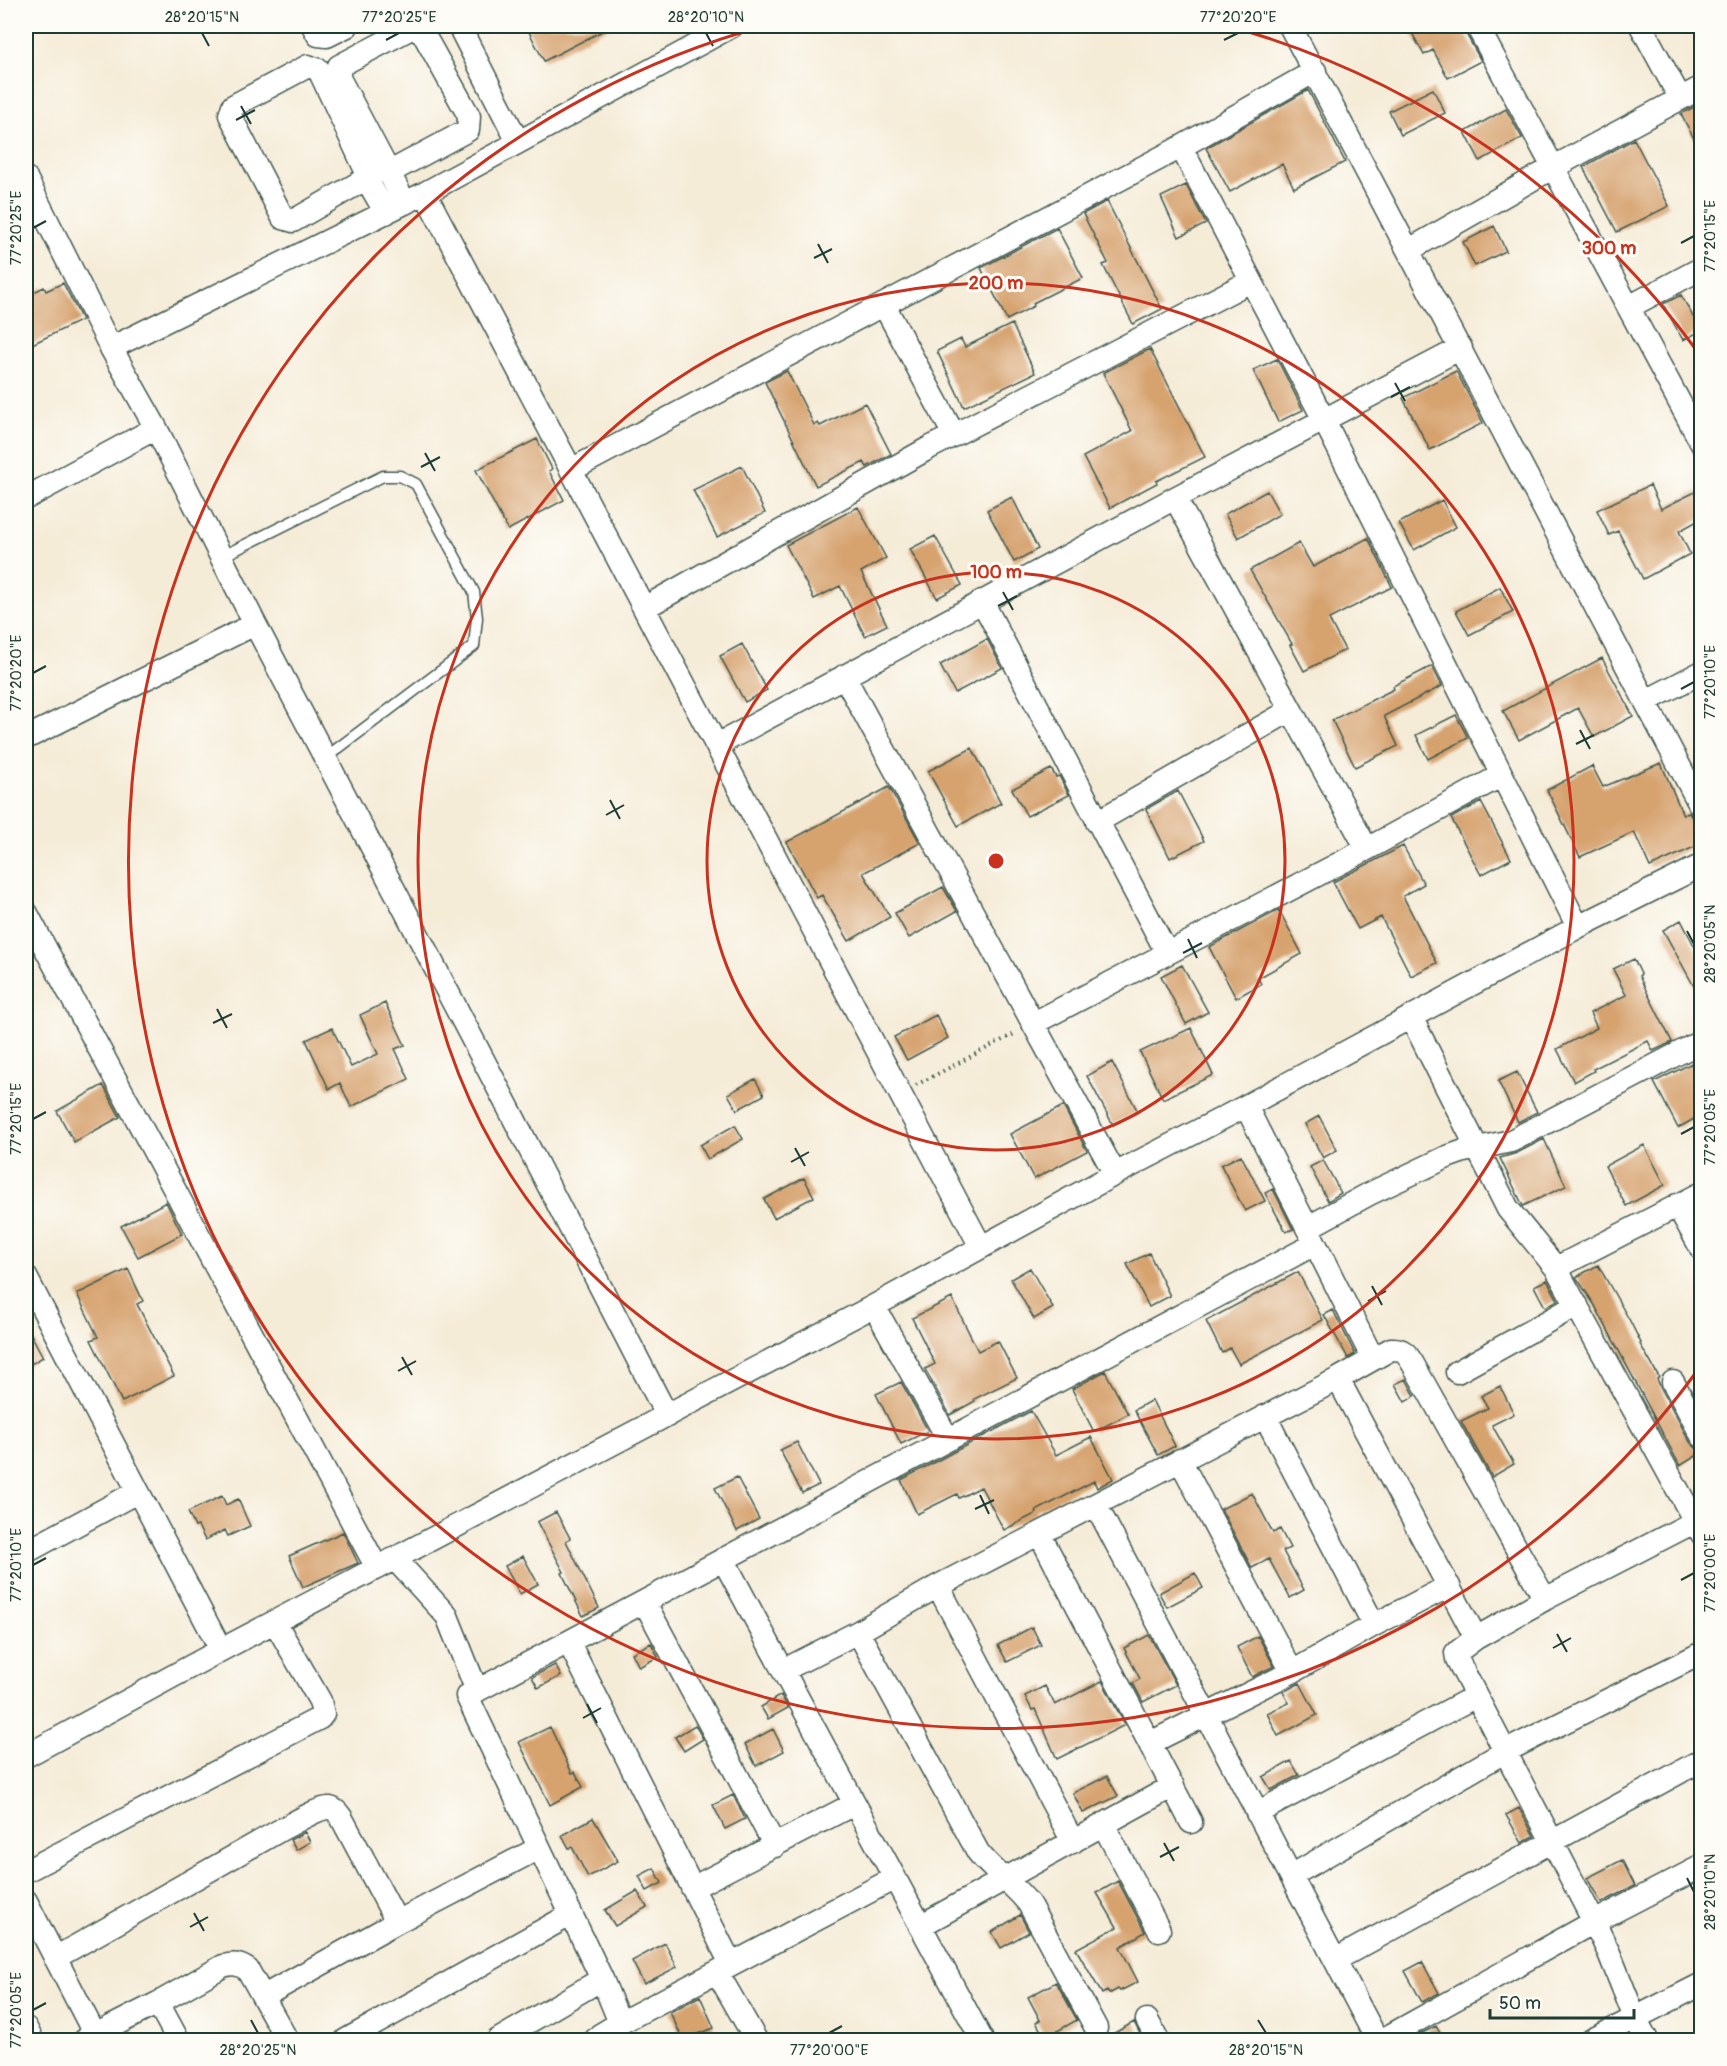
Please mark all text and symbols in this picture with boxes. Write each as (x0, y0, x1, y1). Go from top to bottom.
text: 28°20'15"N (165, 8, 239, 27)
text: 77°20'25"E (362, 8, 436, 27)
text: 28°20'10"N (668, 8, 744, 27)
text: 77°20'20"E (1200, 8, 1276, 27)
text: 77°20'25"E (7, 191, 26, 265)
text: 77°20'15"E (1701, 200, 1720, 272)
text: 300 m (1582, 237, 1636, 260)
text: 200 m (969, 272, 1023, 295)
text: 100 m (970, 561, 1022, 584)
text: 77°20'20"E (7, 635, 26, 711)
text: 77°20'10"E (1701, 645, 1720, 719)
centre of rings (986, 851, 1006, 871)
text: 28°20'05"N (1701, 905, 1720, 983)
text: 77°20'15"E (7, 1083, 26, 1155)
text: 77°20'05"E (1701, 1089, 1720, 1165)
text: 77°20'10"E (7, 1528, 26, 1602)
text: 77°20'00"E (1701, 1534, 1720, 1612)
text: 28°20'10"N (1701, 1854, 1720, 1930)
text: 77°20'05"E (7, 1972, 26, 2048)
scale bar (1490, 1982, 1634, 2020)
text: 50 m (1499, 1992, 1541, 2015)
text: 28°20'25"N (220, 2041, 296, 2060)
text: 77°20'00"E (790, 2041, 868, 2060)
text: 28°20'15"N (1229, 2041, 1303, 2060)

